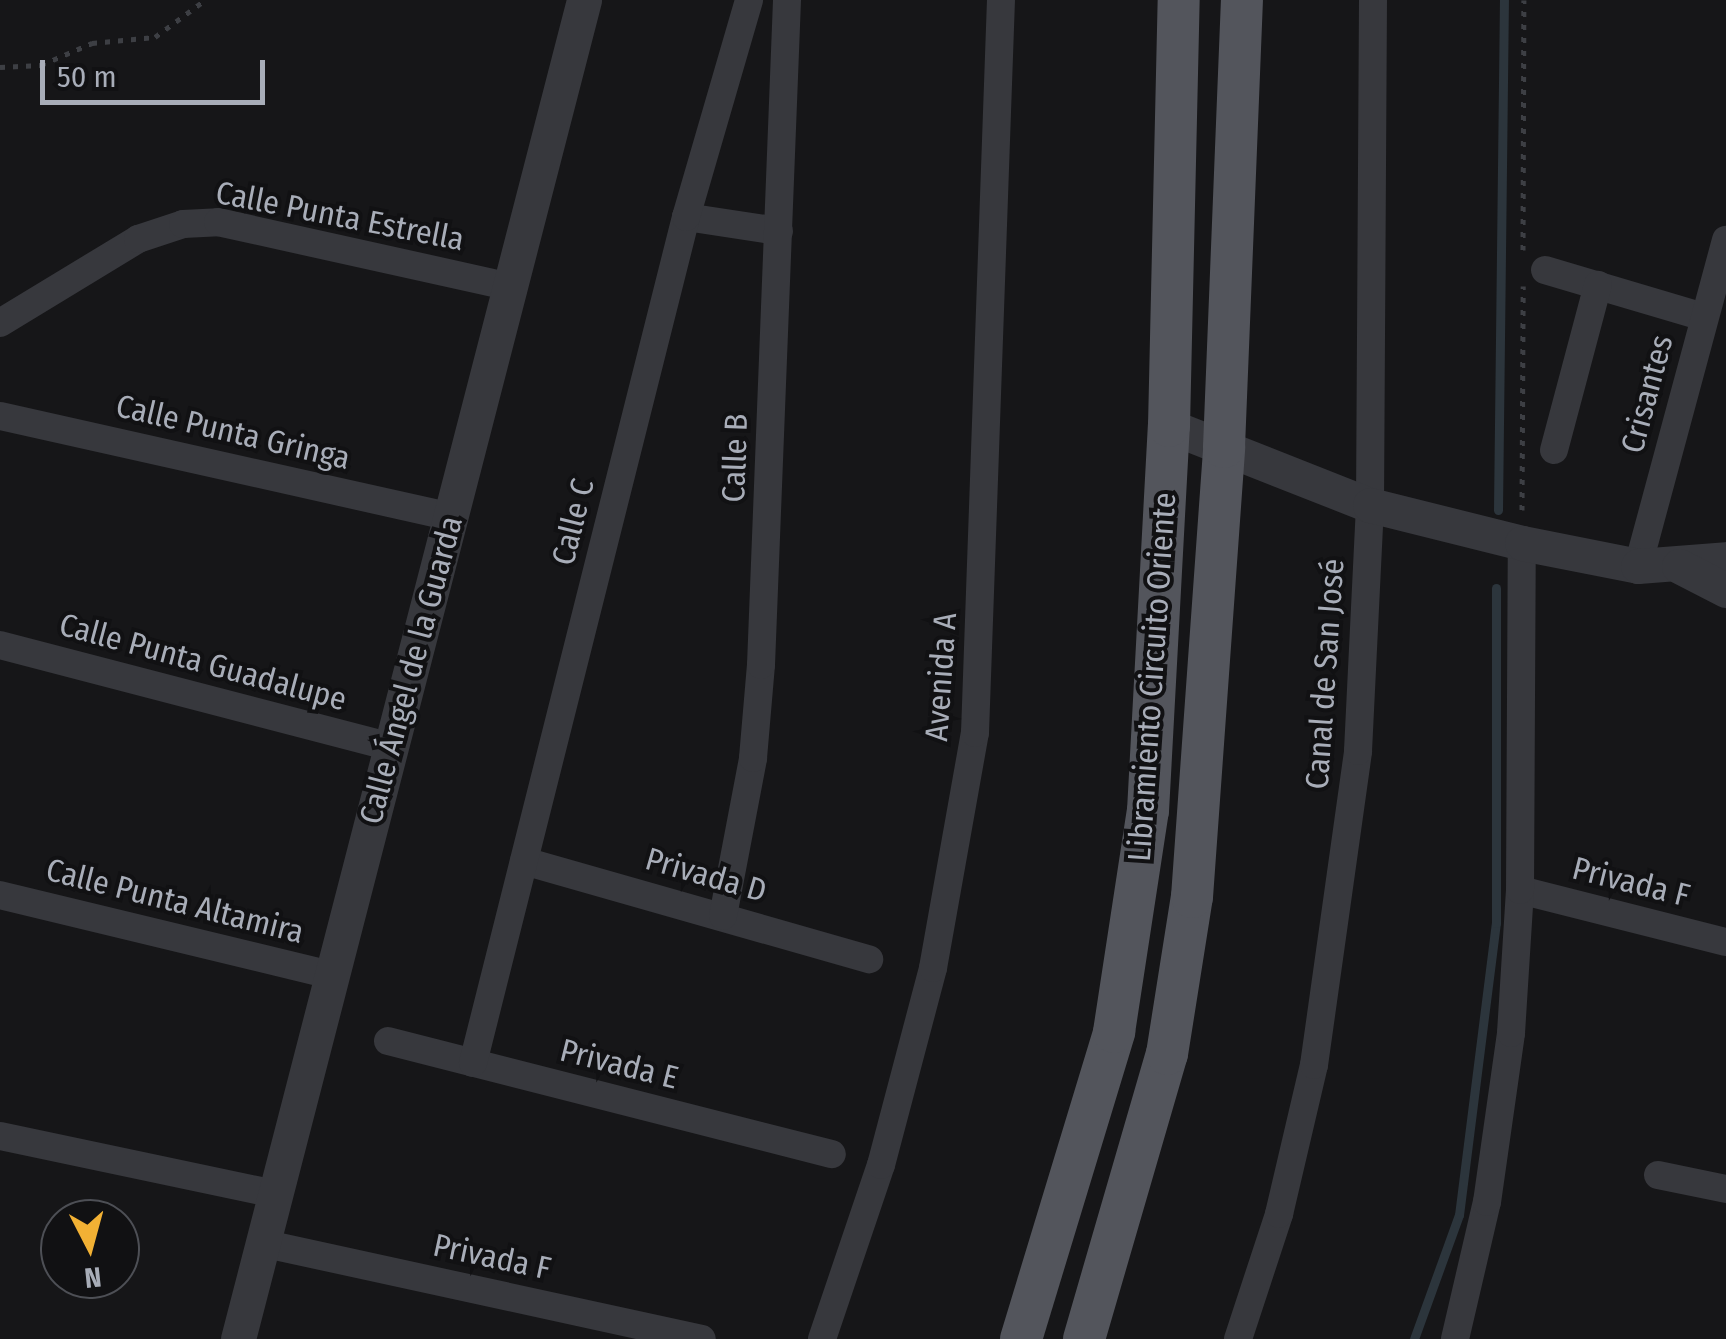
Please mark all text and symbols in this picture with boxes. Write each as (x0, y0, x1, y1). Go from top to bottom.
scale bar (45, 40, 270, 102)
text: 50 m (57, 59, 117, 95)
street label: Calle Punta Estrella (213, 173, 467, 259)
street label: Crisantes (1613, 331, 1681, 457)
street label: Calle Punta Gringa (112, 386, 354, 478)
street label: Calle B (714, 413, 756, 503)
street label: Calle C (544, 475, 602, 569)
street label: Libramiento Circuito Oriente (1120, 491, 1184, 863)
street label: Calle Ángel de la Guarda (351, 512, 471, 828)
street label: Canal de San José (1298, 557, 1352, 791)
street label: Calle Punta Guadalupe (55, 605, 351, 719)
street label: Avenida A (917, 611, 965, 743)
street label: Privada D (641, 839, 771, 911)
street label: Privada F (1569, 849, 1693, 915)
street label: Calle Punta Altamira (42, 850, 308, 952)
street label: Privada E (556, 1031, 682, 1097)
north arrow (40, 1199, 140, 1299)
street label: Privada F (430, 1226, 554, 1288)
text: N (83, 1260, 103, 1295)

